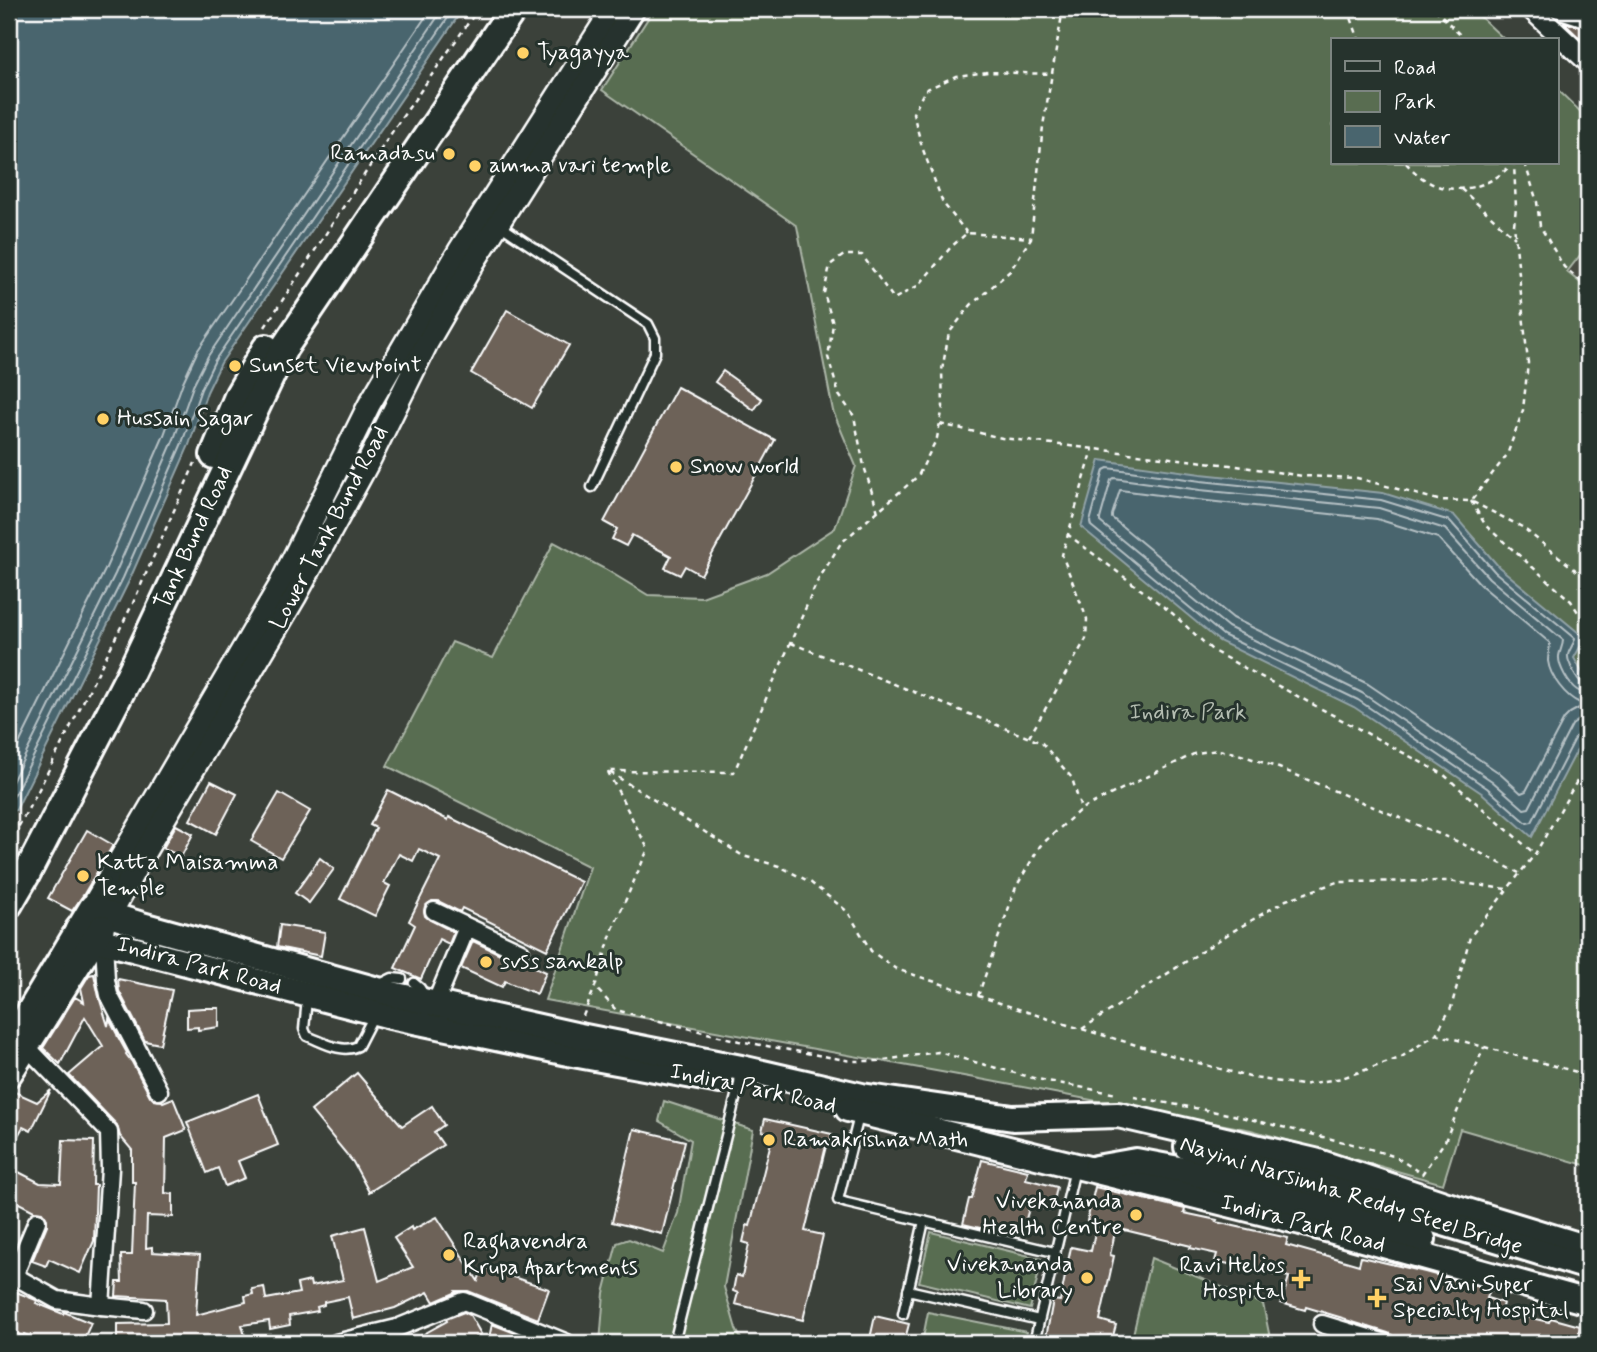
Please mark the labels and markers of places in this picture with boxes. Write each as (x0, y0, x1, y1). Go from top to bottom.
place label: Tyagayya (537, 38, 629, 70)
marker: Tyagayya (515, 45, 531, 61)
place label: Ramadasu (330, 139, 435, 169)
marker: Ramadasu (441, 146, 457, 162)
place label: amma vari temple (489, 151, 671, 181)
marker: amma vari temple (467, 158, 483, 174)
place label: Sunset Viewpoint (249, 351, 422, 381)
marker: Sunset Viewpoint (227, 358, 243, 374)
place label: Hussain Sagar (117, 404, 254, 436)
marker: Hussain Sagar (95, 411, 111, 427)
place label: Snow world (690, 452, 799, 482)
marker: Snow world (668, 459, 684, 475)
place label: Katta Maisamma Temple (97, 848, 279, 904)
marker: Katta Maisamma Temple (75, 868, 91, 884)
place label: svss sankalp (500, 947, 623, 977)
marker: svss sankalp (478, 954, 494, 970)
place label: Ramakrishna Math (783, 1125, 968, 1155)
marker: Ramakrishna Math (761, 1132, 777, 1148)
place label: Vivekananda Health Centre (982, 1187, 1122, 1243)
marker: Vivekananda Health Centre (1128, 1207, 1144, 1223)
place label: Raghavendra Krupa Apartments (463, 1227, 638, 1284)
marker: Raghavendra Krupa Apartments (441, 1247, 457, 1263)
place label: Vivekananda Library (947, 1250, 1073, 1306)
place label: Ravi Helios Hospital (1179, 1251, 1285, 1307)
marker: Ravi Helios Hospital (1291, 1269, 1311, 1289)
marker: Vivekananda Library (1079, 1270, 1095, 1286)
place label: Sai Vani Super Specialty Hospital (1393, 1270, 1569, 1326)
marker: Sai Vani Super Specialty Hospital (1367, 1288, 1387, 1308)

